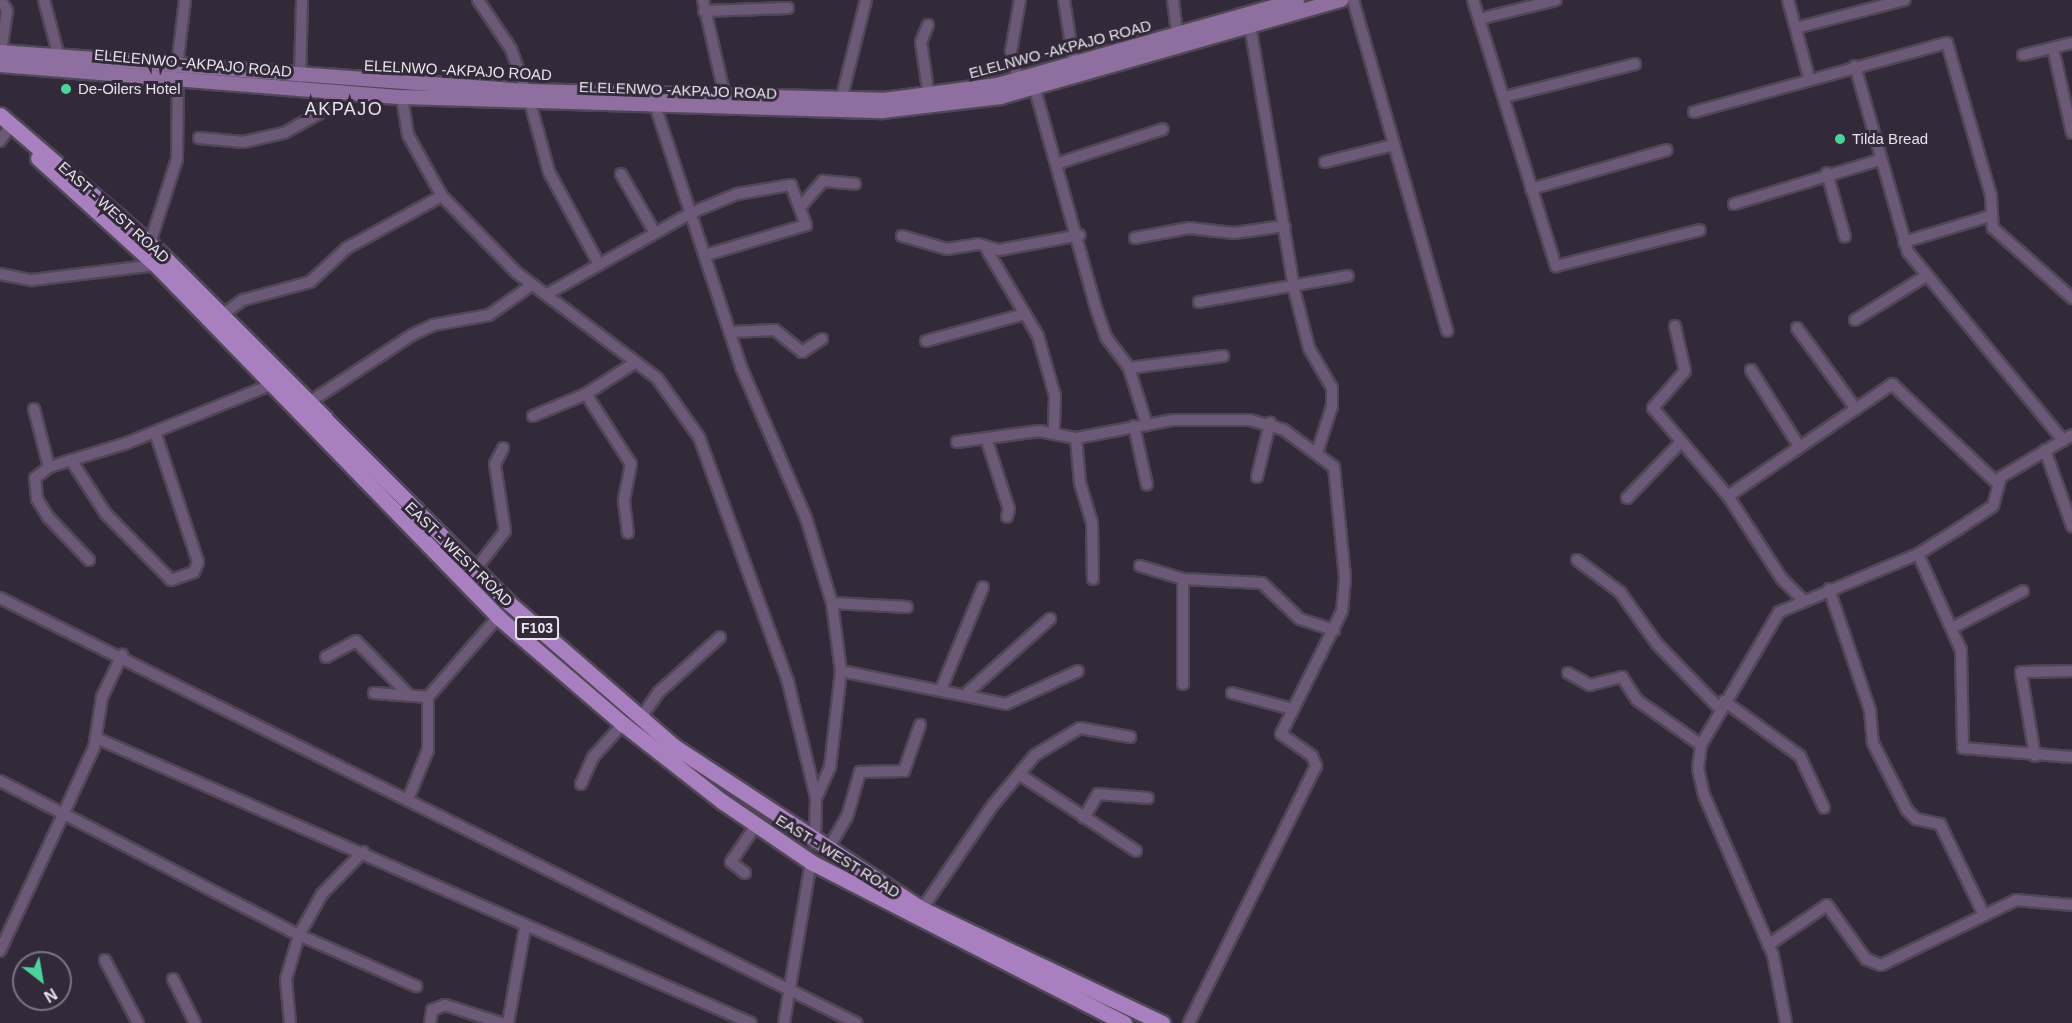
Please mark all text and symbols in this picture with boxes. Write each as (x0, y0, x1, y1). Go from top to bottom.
street label: ELELNWO -AKPAJO ROAD (967, 16, 1153, 82)
street label: ELELENWO -AKPAJO ROAD (94, 45, 292, 81)
street label: ELELNWO -AKPAJO ROAD (364, 56, 552, 84)
street label: ELELENWO -AKPAJO ROAD (579, 78, 777, 102)
place label: De-Oilers Hotel (78, 80, 181, 98)
marker: De-Oilers Hotel (59, 82, 73, 96)
district label: AKPAJO (305, 98, 383, 120)
place label: Tilda Bread (1852, 130, 1928, 148)
marker: Tilda Bread (1833, 132, 1847, 146)
street label: EAST - WEST ROAD (55, 157, 173, 267)
street label: EAST - WEST ROAD (401, 498, 517, 610)
road number: F103 (514, 617, 560, 639)
street label: EAST - WEST ROAD (772, 810, 904, 902)
north arrow (12, 951, 72, 1011)
text: N (41, 985, 60, 1005)

